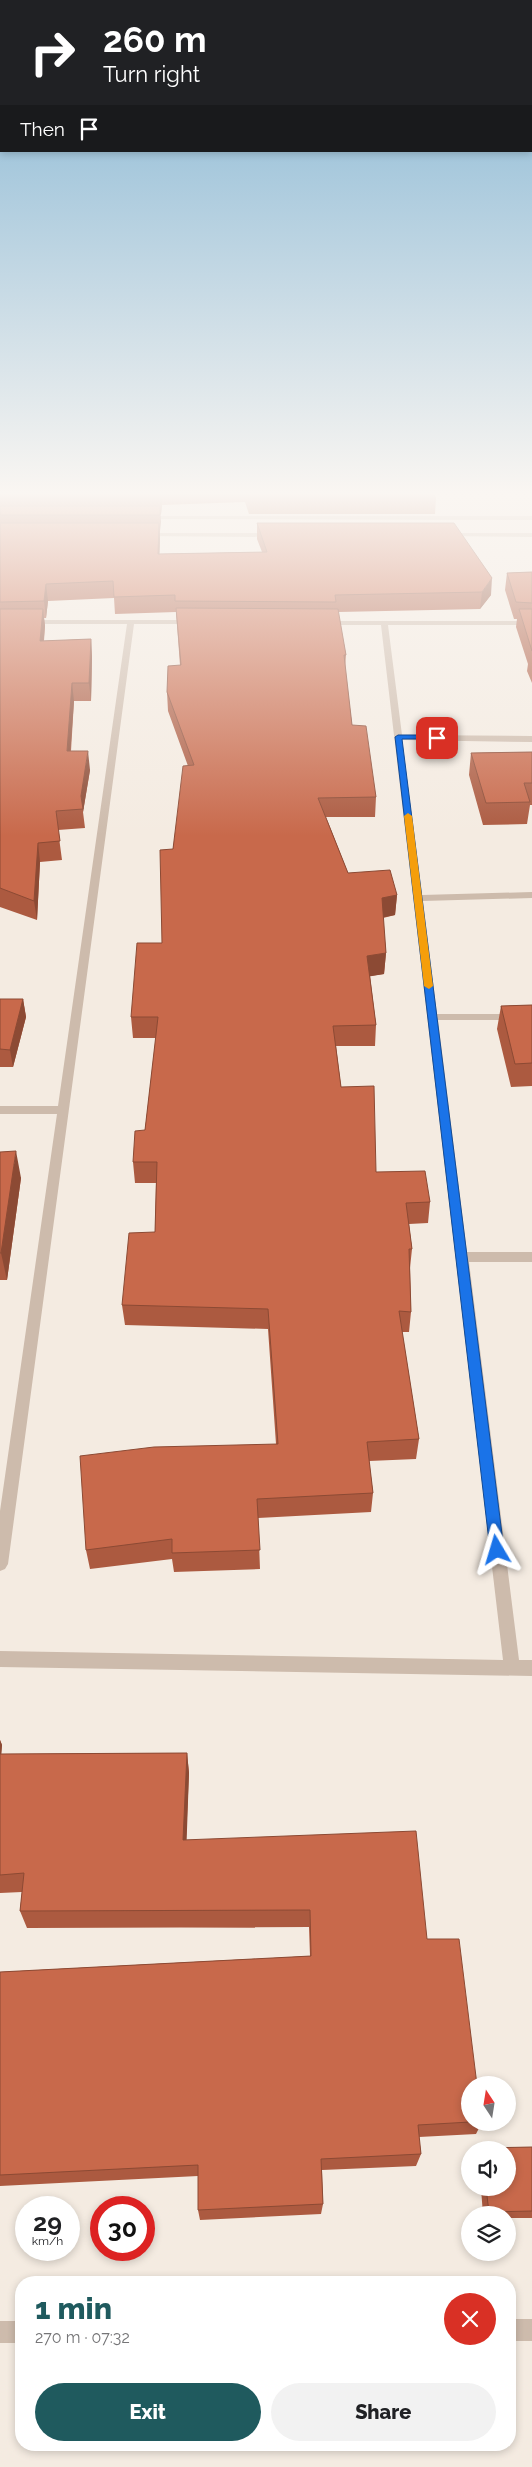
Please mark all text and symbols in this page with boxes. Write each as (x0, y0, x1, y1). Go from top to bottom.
text: 260 m (103, 19, 206, 60)
icon: right (20, 20, 85, 85)
text: Turn right (103, 61, 200, 87)
icon: arrive (75, 115, 103, 143)
text: Then (20, 118, 65, 140)
pin (416, 717, 458, 759)
icon: arrive (423, 724, 451, 752)
position arrow (470, 1523, 522, 1575)
north arrow (461, 2076, 516, 2131)
map controls (461, 2076, 516, 2261)
button: sound (461, 2141, 516, 2196)
speed limit sign: 30 (90, 2196, 155, 2261)
button: layers (461, 2206, 516, 2261)
text: 29 (33, 2207, 62, 2237)
text: km/h (32, 2234, 63, 2248)
text: 1 min (35, 2291, 112, 2326)
button: close (444, 2293, 496, 2345)
text: 270 m · 07:32 (35, 2328, 130, 2347)
button: Exit (35, 2383, 261, 2441)
button: Share (271, 2383, 496, 2441)

